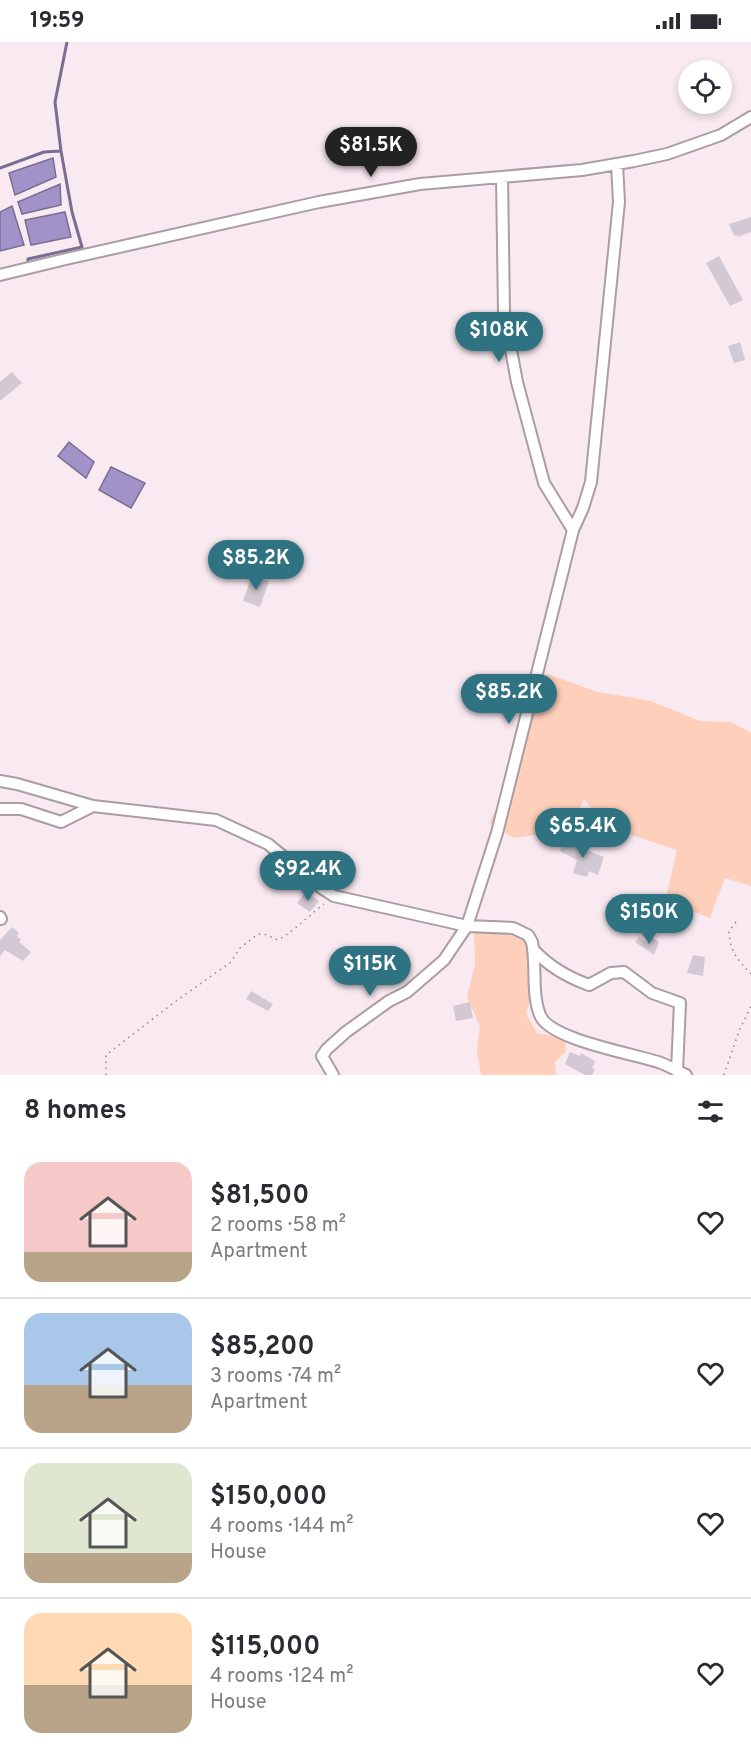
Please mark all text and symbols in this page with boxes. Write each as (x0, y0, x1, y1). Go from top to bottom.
text: 19:59 (30, 8, 85, 35)
map controls (678, 60, 732, 114)
button: locate (678, 60, 732, 114)
pin: $81.5K (322, 127, 420, 178)
text: $81.5K (339, 133, 403, 159)
pin: $108K (457, 312, 541, 363)
text: $108K (469, 318, 529, 344)
pin: $85.2K (207, 540, 305, 591)
text: $85.2K (222, 546, 290, 572)
pin: $85.2K (460, 674, 558, 725)
text: $85.2K (475, 680, 543, 706)
pin: $65.4K (534, 808, 632, 859)
text: $65.4K (549, 814, 617, 840)
pin: $92.4K (259, 851, 357, 902)
text: $92.4K (274, 857, 342, 883)
pin: $150K (607, 894, 691, 945)
text: $150K (619, 900, 679, 926)
pin: $115K (328, 946, 412, 997)
text: $115K (343, 952, 397, 978)
text: 8 homes (24, 1095, 127, 1128)
icon: filters (694, 1095, 727, 1128)
text: $81,500 (210, 1180, 309, 1213)
icon: home (72, 1186, 144, 1258)
icon: heart (694, 1206, 727, 1239)
text: 2 rooms · 58 m² (210, 1213, 346, 1239)
text: Apartment (210, 1239, 308, 1265)
text: $85,200 (210, 1331, 315, 1364)
icon: home (72, 1337, 144, 1409)
icon: heart (694, 1357, 727, 1390)
text: 3 rooms · 74 m² (210, 1364, 341, 1390)
text: Apartment (210, 1390, 308, 1416)
text: $150,000 (210, 1481, 327, 1514)
icon: home (72, 1487, 144, 1559)
icon: heart (694, 1507, 727, 1540)
text: 4 rooms · 144 m² (210, 1514, 353, 1540)
text: House (210, 1540, 266, 1566)
text: $115,000 (210, 1631, 320, 1664)
icon: home (72, 1637, 144, 1709)
icon: heart (694, 1657, 727, 1690)
text: 4 rooms · 124 m² (210, 1664, 353, 1690)
text: House (210, 1690, 266, 1716)

